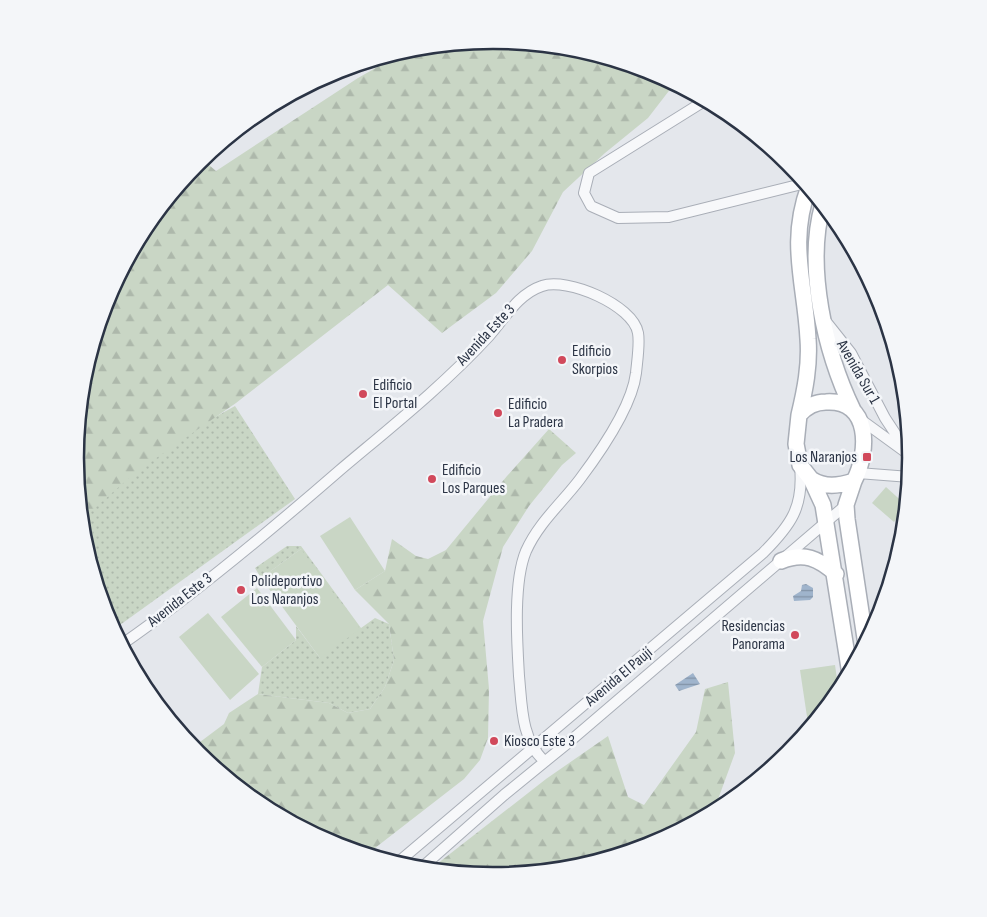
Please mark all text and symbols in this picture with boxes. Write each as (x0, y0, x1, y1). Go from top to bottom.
street label: Avenida Este 3 (452, 300, 519, 370)
street label: Avenida Sur 1 (832, 336, 884, 408)
place label: Edificio Skorpios (572, 342, 618, 379)
marker: Edificio Skorpios (556, 354, 568, 366)
place label: Edificio El Portal (373, 376, 417, 413)
marker: Edificio El Portal (357, 388, 369, 400)
place label: Edificio La Pradera (508, 395, 563, 432)
marker: Edificio La Pradera (492, 407, 504, 419)
place label: Los Naranjos (789, 448, 857, 467)
marker: Los Naranjos (861, 451, 873, 463)
place label: Edificio Los Parques (442, 461, 505, 498)
marker: Edificio Los Parques (426, 473, 438, 485)
street label: Avenida Este 3 (143, 569, 216, 632)
place label: Polideportivo Los Naranjos (251, 572, 322, 609)
marker: Polideportivo Los Naranjos (235, 584, 247, 596)
place label: Residencias Panorama (721, 617, 785, 654)
marker: Residencias Panorama (789, 629, 801, 641)
street label: Avenida El Paují (581, 643, 656, 711)
place label: Kiosco Este 3 (504, 732, 575, 751)
marker: Kiosco Este 3 (488, 735, 500, 747)

